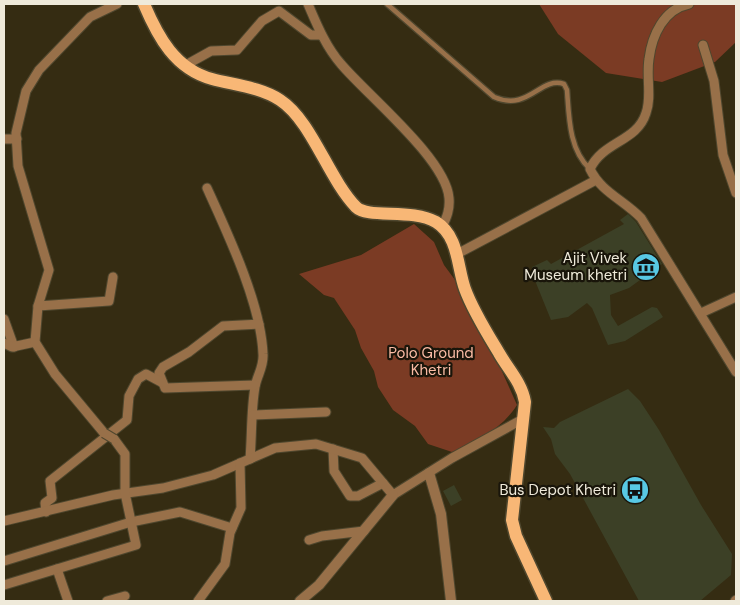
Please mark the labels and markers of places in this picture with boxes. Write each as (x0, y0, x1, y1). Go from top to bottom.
place label: Ajit Vivek Museum khetri (524, 248, 627, 285)
museum icon: Ajit Vivek Museum khetri (631, 252, 661, 282)
bus stop icon: Bus Depot Khetri (620, 475, 650, 505)
place label: Bus Depot Khetri (499, 480, 616, 500)

